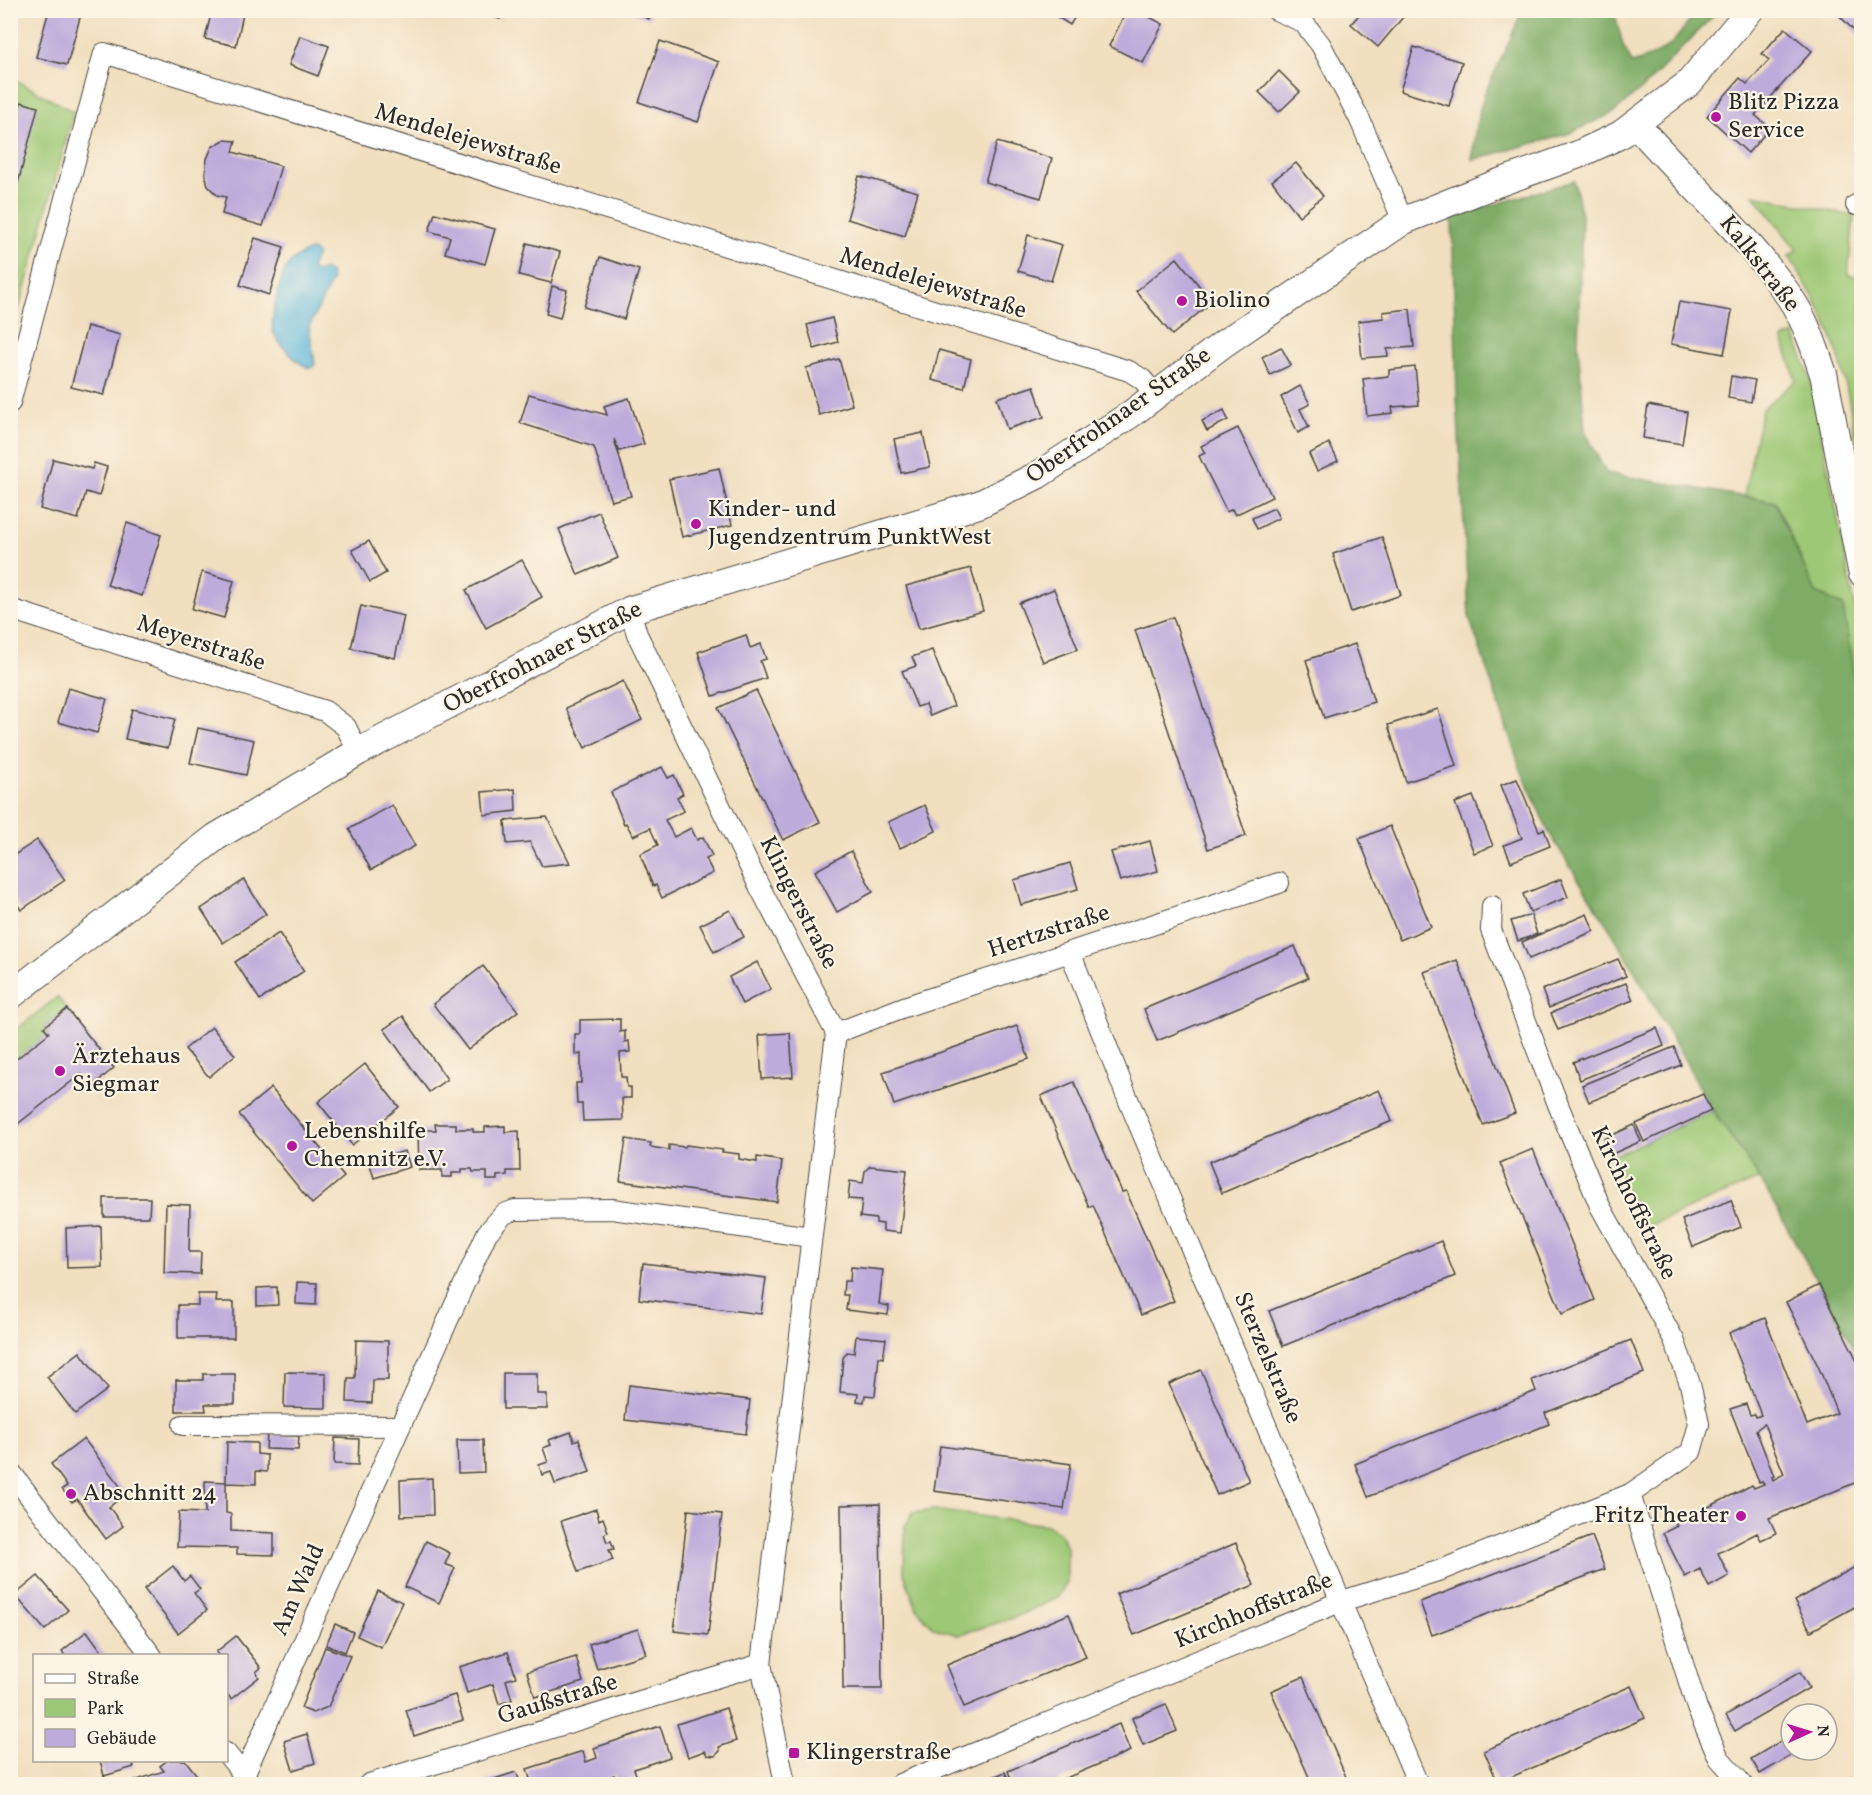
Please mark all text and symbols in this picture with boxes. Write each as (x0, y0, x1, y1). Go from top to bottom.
place label: Blitz Pizza Service (1728, 86, 1840, 148)
street label: Mendelejewstraße (370, 95, 566, 185)
marker: Blitz Pizza Service (1709, 110, 1723, 124)
street label: Kalkstraße (1710, 208, 1808, 320)
street label: Mendelejewstraße (835, 239, 1031, 329)
place label: Biolino (1194, 284, 1270, 318)
marker: Biolino (1175, 294, 1189, 308)
street label: Oberfrohnaer Straße (1020, 339, 1218, 493)
place label: Kinder- und Jugendzentrum PunktWest (708, 493, 992, 555)
marker: Kinder- und Jugendzentrum PunktWest (689, 517, 703, 531)
street label: Oberfrohnaer Straße (438, 593, 648, 723)
street label: Meyerstraße (132, 607, 270, 681)
street label: Klingerstraße (750, 831, 846, 975)
street label: Hertzstraße (984, 896, 1114, 968)
place label: Ärztehaus Siegmar (72, 1040, 181, 1102)
marker: Ärztehaus Siegmar (53, 1064, 67, 1078)
place label: Lebenshilfe Chemnitz e.V. (304, 1115, 447, 1177)
street label: Kirchhoffstraße (1581, 1120, 1685, 1286)
marker: Lebenshilfe Chemnitz e.V. (285, 1139, 299, 1153)
street label: Sterzelstraße (1224, 1287, 1310, 1429)
place label: Abschnitt 24 (83, 1477, 217, 1511)
marker: Abschnitt 24 (64, 1487, 78, 1501)
place label: Fritz Theater (1594, 1499, 1729, 1533)
marker: Fritz Theater (1734, 1509, 1748, 1523)
street label: Am Wald (264, 1539, 334, 1641)
street label: Kirchhoffstraße (1170, 1564, 1338, 1658)
legend (33, 1654, 228, 1762)
street label: Gaußstraße (494, 1666, 622, 1734)
text: Straße (87, 1667, 139, 1692)
text: Park (87, 1697, 124, 1722)
north arrow (1779, 1702, 1839, 1762)
text: N (1811, 1725, 1833, 1738)
text: Gebäude (87, 1727, 156, 1752)
place label: Klingerstraße (806, 1736, 951, 1770)
marker: Klingerstraße (787, 1746, 801, 1760)

